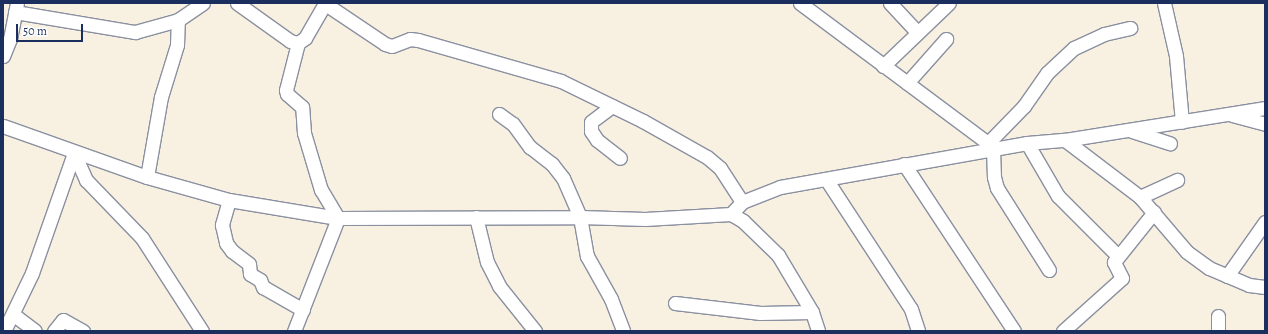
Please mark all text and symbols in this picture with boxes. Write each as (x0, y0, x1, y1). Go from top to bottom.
scale bar (18, 16, 85, 42)
text: 50 m (23, 23, 47, 39)

